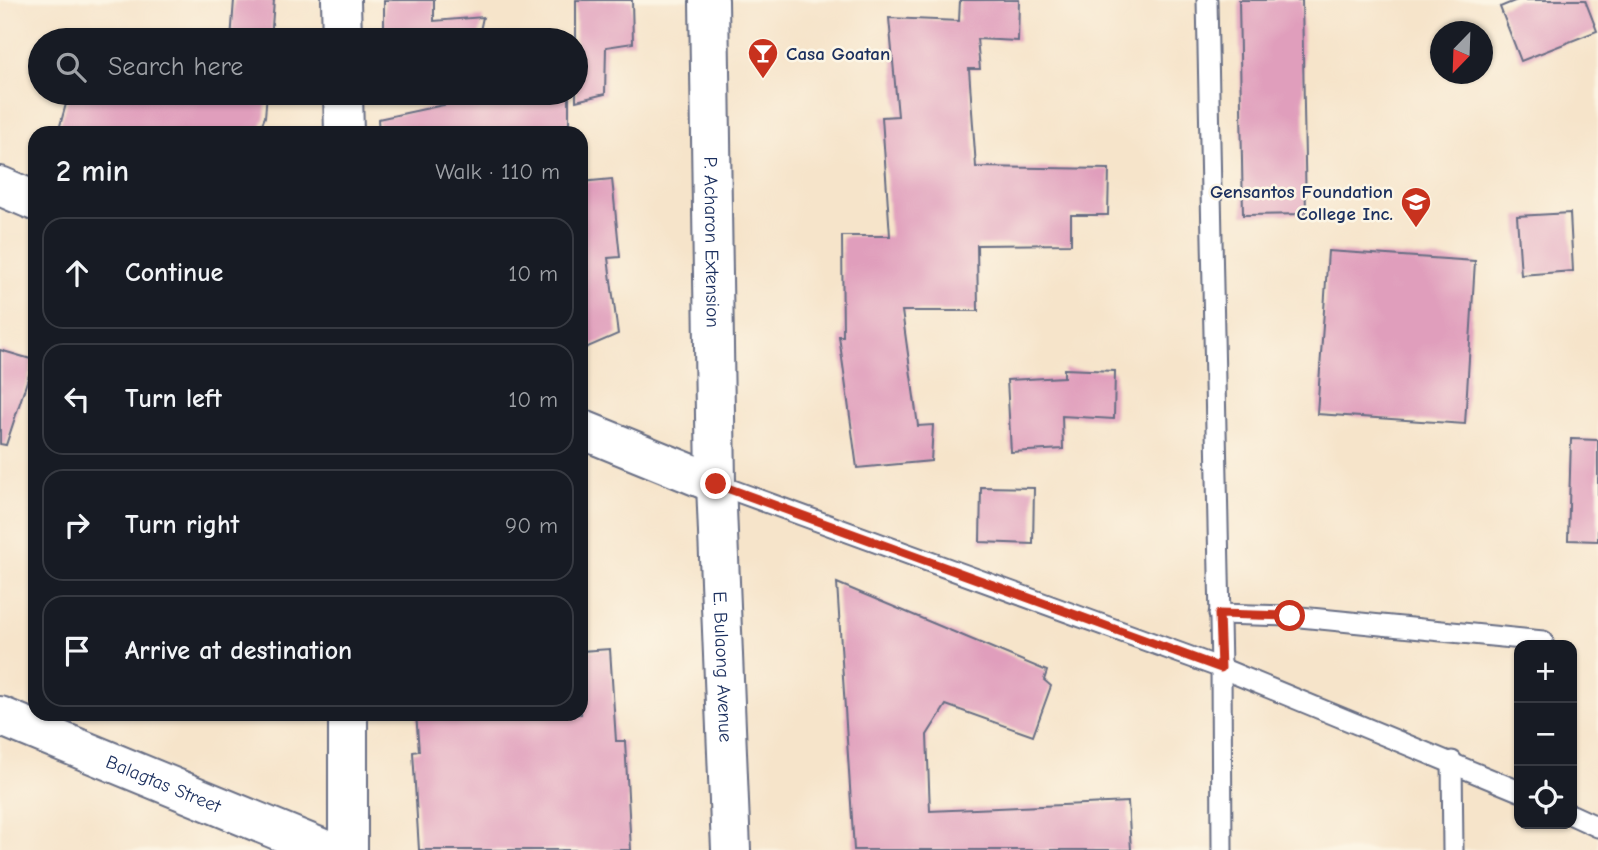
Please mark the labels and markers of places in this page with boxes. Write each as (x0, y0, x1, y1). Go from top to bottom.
bar icon: Casa Goatan (746, 36, 780, 80)
place label: Casa Goatan (786, 43, 890, 65)
place label: Gensantos Foundation College Inc. (1210, 181, 1393, 225)
school or university icon: Gensantos Foundation College Inc. (1399, 185, 1433, 229)

